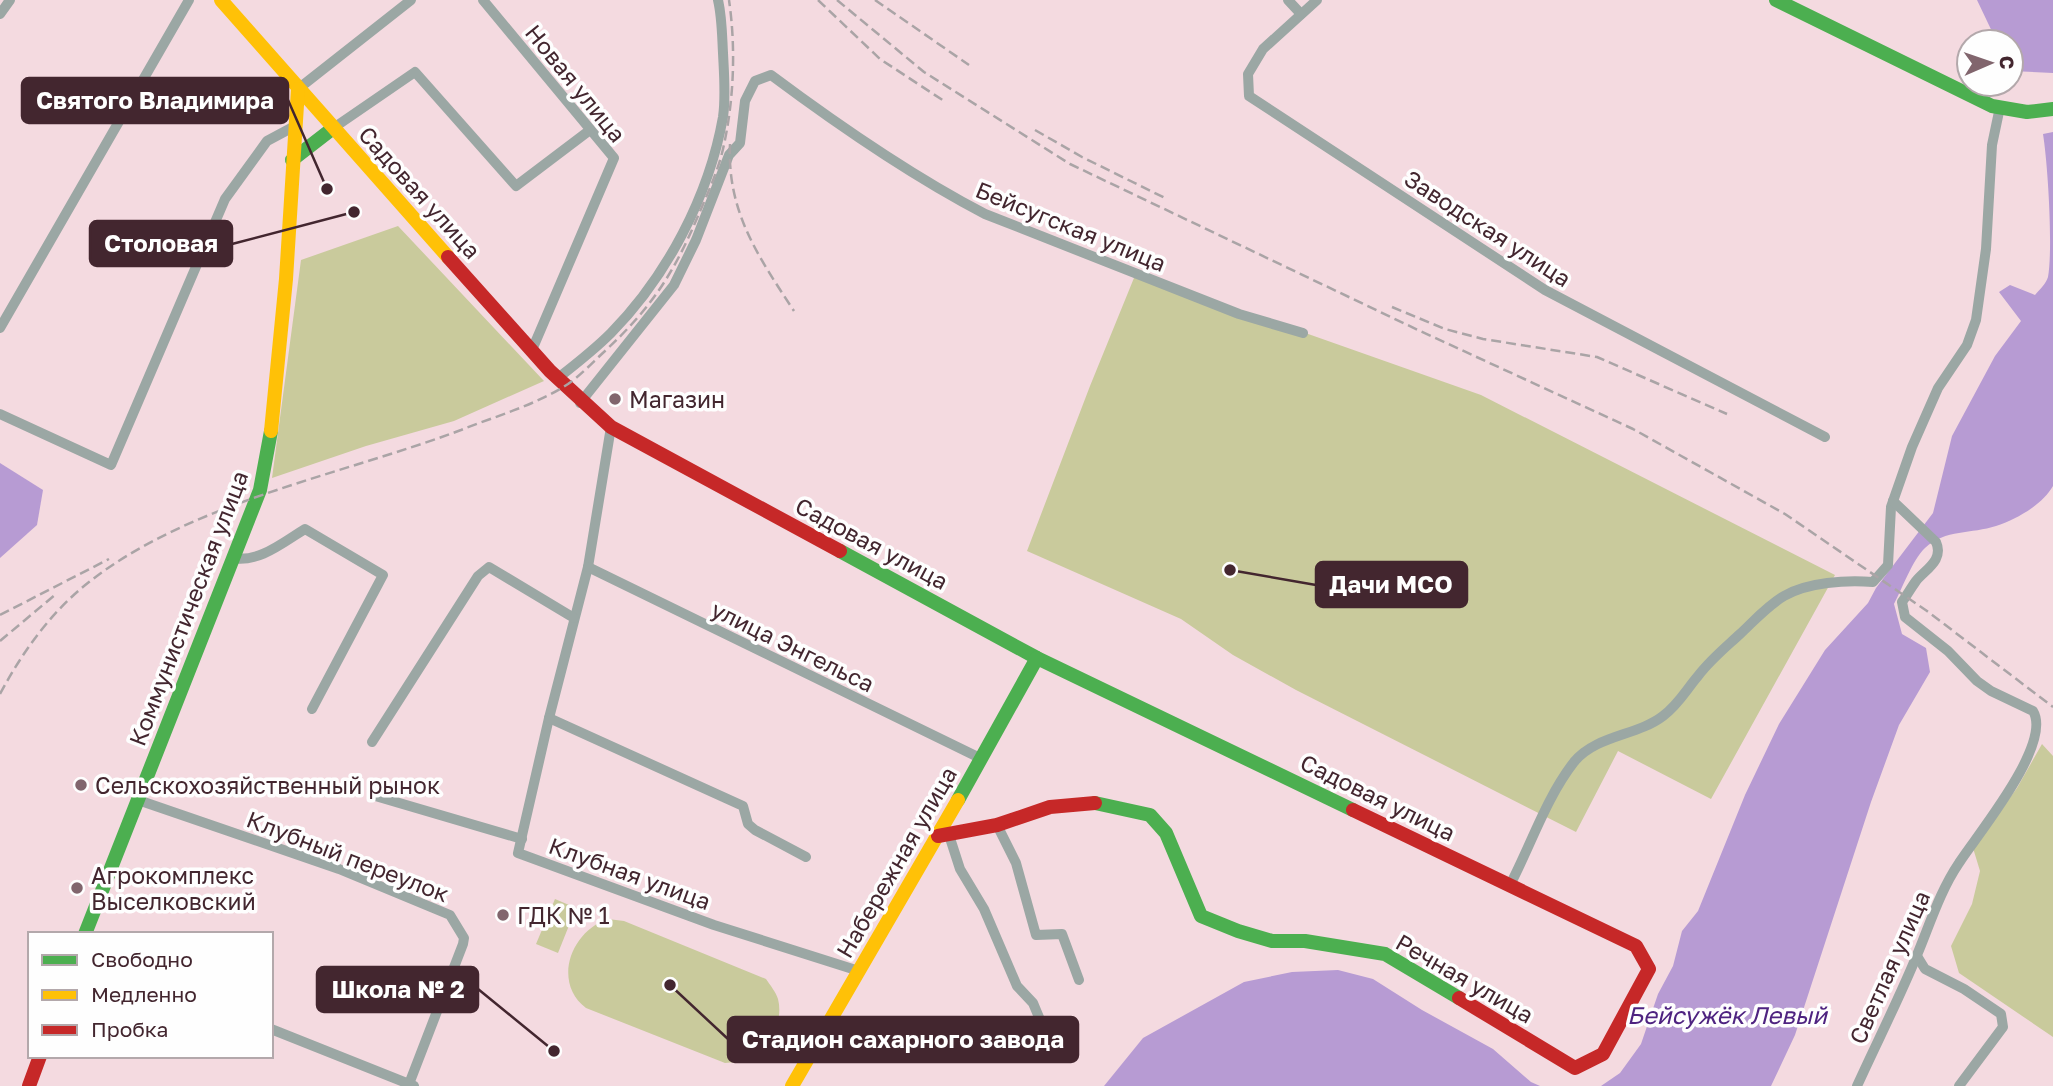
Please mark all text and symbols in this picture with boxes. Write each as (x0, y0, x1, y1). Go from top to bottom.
street label: Новая улица (520, 18, 632, 148)
north arrow (1955, 28, 2025, 98)
text: С (1996, 55, 2019, 70)
callout: Святого Владимира (22, 78, 288, 123)
text: Святого Владимира (36, 85, 274, 114)
street label: Садовая улица (353, 120, 487, 264)
street label: Заводская улица (1399, 164, 1577, 292)
street label: Бейсугская улица (972, 175, 1170, 277)
callout: Столовая (90, 221, 232, 266)
text: Столовая (104, 228, 218, 257)
place label: Магазин (629, 385, 725, 413)
marker: Магазин (607, 391, 623, 407)
street label: Коммунистическая улица (123, 467, 253, 749)
street label: Садовая улица (791, 491, 953, 595)
callout: Дачи МСО (1316, 562, 1467, 607)
text: Дачи МСО (1329, 569, 1453, 598)
street label: улица Энгельса (707, 594, 879, 698)
street label: Садовая улица (1296, 747, 1460, 847)
street label: Набережная улица (830, 761, 962, 963)
place label: Сельскохозяйственный рынок (95, 771, 440, 799)
marker: Сельскохозяйственный рынок (73, 777, 89, 793)
street label: Клубный переулок (243, 805, 453, 907)
street label: Клубная улица (545, 831, 715, 915)
place label: Агрокомплекс Выселковский (91, 861, 256, 915)
marker: Агрокомплекс Выселковский (69, 880, 85, 896)
street label: Светлая улица (1843, 886, 1935, 1048)
place label: ГДК № 1 (517, 901, 610, 929)
marker: ГДК № 1 (495, 907, 511, 923)
street label: Речная улица (1391, 927, 1539, 1029)
legend (28, 932, 273, 1058)
text: Свободно (91, 946, 193, 972)
callout: Школа № 2 (317, 967, 478, 1012)
text: Школа № 2 (331, 974, 465, 1003)
text: Медленно (91, 981, 197, 1007)
water label: Бейсужёк Левый (1627, 1000, 1828, 1030)
text: Пробка (91, 1016, 169, 1042)
callout: Стадион сахарного завода (728, 1017, 1078, 1062)
text: Стадион сахарного завода (742, 1024, 1064, 1053)

